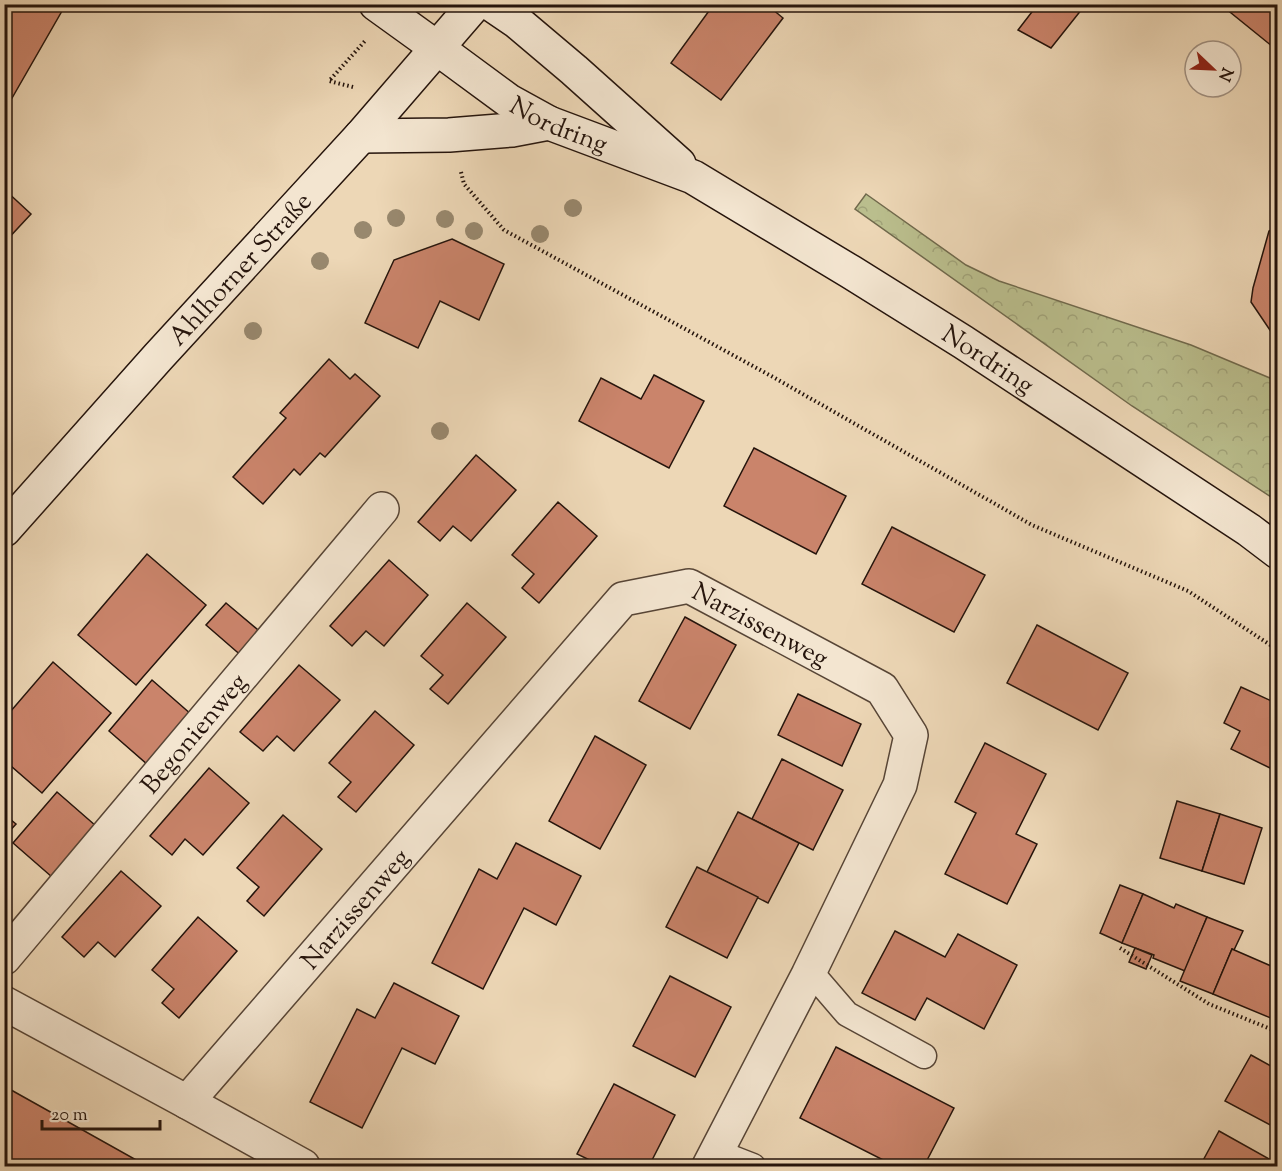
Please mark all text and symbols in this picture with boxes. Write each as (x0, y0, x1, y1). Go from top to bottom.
north arrow (1183, 39, 1243, 99)
text: N (1211, 64, 1238, 84)
street label: Nordring (502, 89, 612, 164)
street label: Ahlhorner Straße (161, 185, 322, 355)
street label: Nordring (934, 317, 1041, 405)
street label: Narzissenweg (684, 575, 834, 678)
street label: Begonienweg (133, 666, 257, 803)
street label: Narzissenweg (293, 841, 420, 979)
scale bar (42, 1093, 160, 1131)
text: 20 m (51, 1103, 88, 1129)

